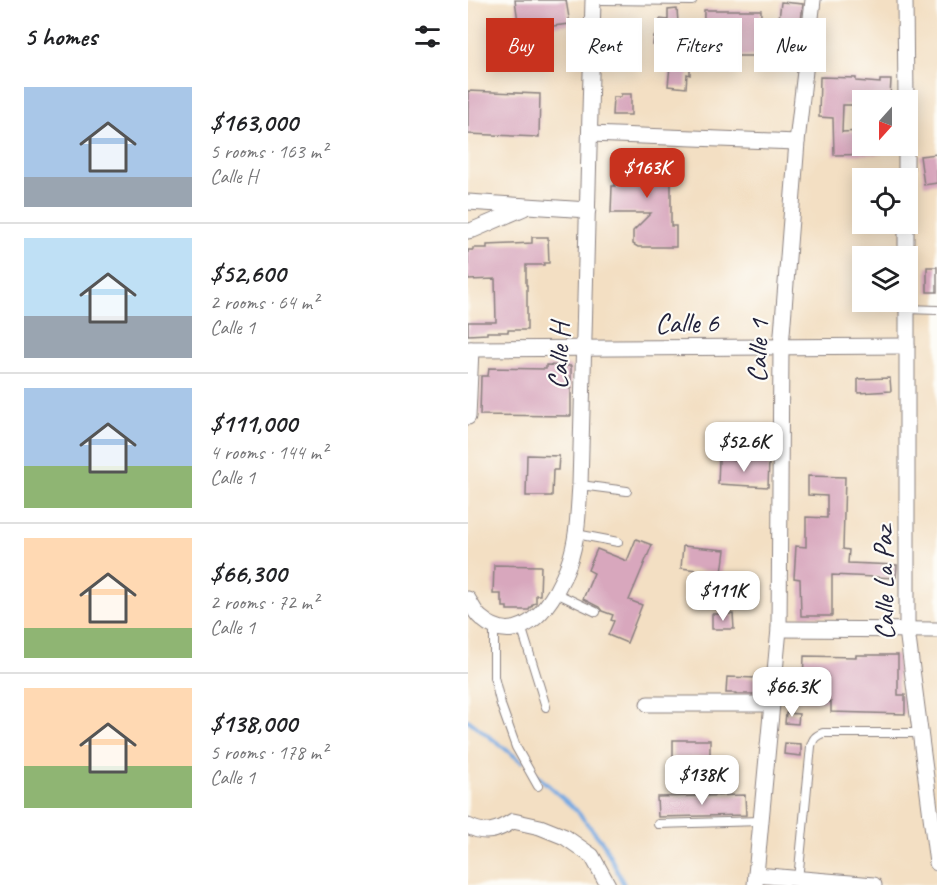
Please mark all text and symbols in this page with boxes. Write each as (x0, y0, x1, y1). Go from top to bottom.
chip: Buy (486, 18, 554, 72)
chip: Rent (566, 18, 642, 72)
chip: Filters (654, 18, 742, 72)
chip: New (754, 18, 826, 72)
text: 5 homes (24, 20, 97, 53)
icon: filters (411, 20, 444, 53)
north arrow (852, 90, 918, 156)
map controls (852, 90, 918, 312)
text: $163,000 (210, 106, 298, 139)
icon: home (72, 111, 144, 183)
text: 5 rooms · 163 m² (210, 139, 327, 164)
pin: $163K (605, 148, 689, 199)
text: $163K (624, 155, 670, 180)
text: Calle H (210, 164, 258, 189)
button: locate (852, 168, 918, 234)
button: layers (852, 246, 918, 312)
text: $52,600 (210, 257, 285, 290)
icon: home (72, 262, 144, 334)
text: 2 rooms · 64 m² (210, 290, 318, 315)
street label: Calle 6 (655, 305, 720, 340)
text: Calle 1 (210, 315, 255, 340)
street label: Calle 1 (739, 317, 776, 383)
street label: Calle H (540, 318, 577, 390)
text: $111,000 (210, 407, 297, 440)
icon: home (72, 412, 144, 484)
pin: $52.6K (695, 422, 793, 473)
text: $52.6K (719, 429, 769, 454)
text: 4 rooms · 144 m² (210, 440, 327, 465)
text: Calle 1 (210, 465, 255, 490)
street label: Calle La Paz (865, 522, 902, 640)
text: $66,300 (210, 557, 286, 590)
icon: home (72, 562, 144, 634)
pin: $111K (681, 571, 765, 622)
text: $111K (700, 578, 746, 603)
text: 2 rooms · 72 m² (210, 590, 318, 615)
text: Calle 1 (210, 615, 255, 640)
pin: $66.3K (743, 667, 841, 718)
text: $66.3K (767, 674, 817, 699)
text: $138,000 (210, 707, 297, 740)
icon: home (72, 712, 144, 784)
text: 5 rooms · 178 m² (210, 740, 327, 765)
pin: $138K (660, 755, 744, 806)
text: $138K (679, 762, 725, 787)
text: Calle 1 (210, 765, 255, 790)

